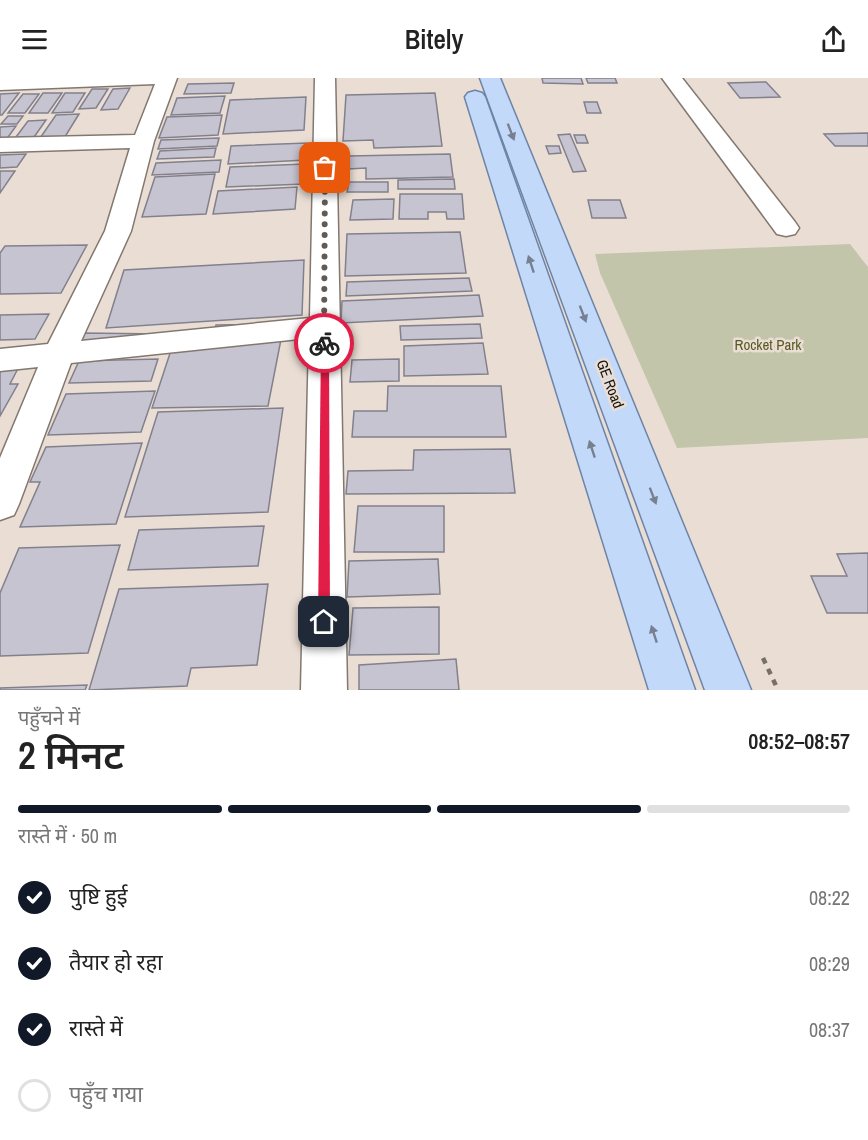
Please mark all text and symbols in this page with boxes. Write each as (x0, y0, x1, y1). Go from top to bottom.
text: Bitely (405, 21, 463, 57)
icon: menu (18, 23, 51, 56)
icon: share (817, 23, 850, 56)
one-way arrow (507, 124, 517, 142)
pin (299, 142, 350, 193)
icon: bag (308, 151, 341, 184)
one-way arrow (525, 255, 535, 273)
one-way arrow (579, 305, 588, 323)
courier (294, 313, 354, 373)
icon: bike (308, 327, 341, 360)
park label: Rocket Park (735, 334, 802, 355)
street label: GE Road (592, 356, 629, 411)
one-way arrow (587, 440, 596, 458)
one-way arrow (649, 487, 658, 505)
pin (298, 596, 349, 647)
icon: home (307, 605, 340, 638)
one-way arrow (648, 625, 658, 643)
text: पहुँचने में (18, 704, 80, 731)
text: 08:52–08:57 (748, 726, 850, 756)
text: 2 मिनट (18, 729, 124, 781)
text: रास्ते में · 50 m (18, 822, 117, 849)
icon: check (18, 881, 51, 914)
text: पुष्टि हुई (69, 881, 128, 911)
text: 08:22 (809, 884, 850, 911)
icon: check (18, 947, 51, 980)
text: तैयार हो रहा (69, 947, 163, 977)
text: 08:29 (809, 950, 850, 977)
icon: check (18, 1013, 51, 1046)
text: रास्ते में (69, 1013, 123, 1043)
text: 08:37 (809, 1016, 850, 1043)
text: पहुँच गया (69, 1079, 143, 1109)

